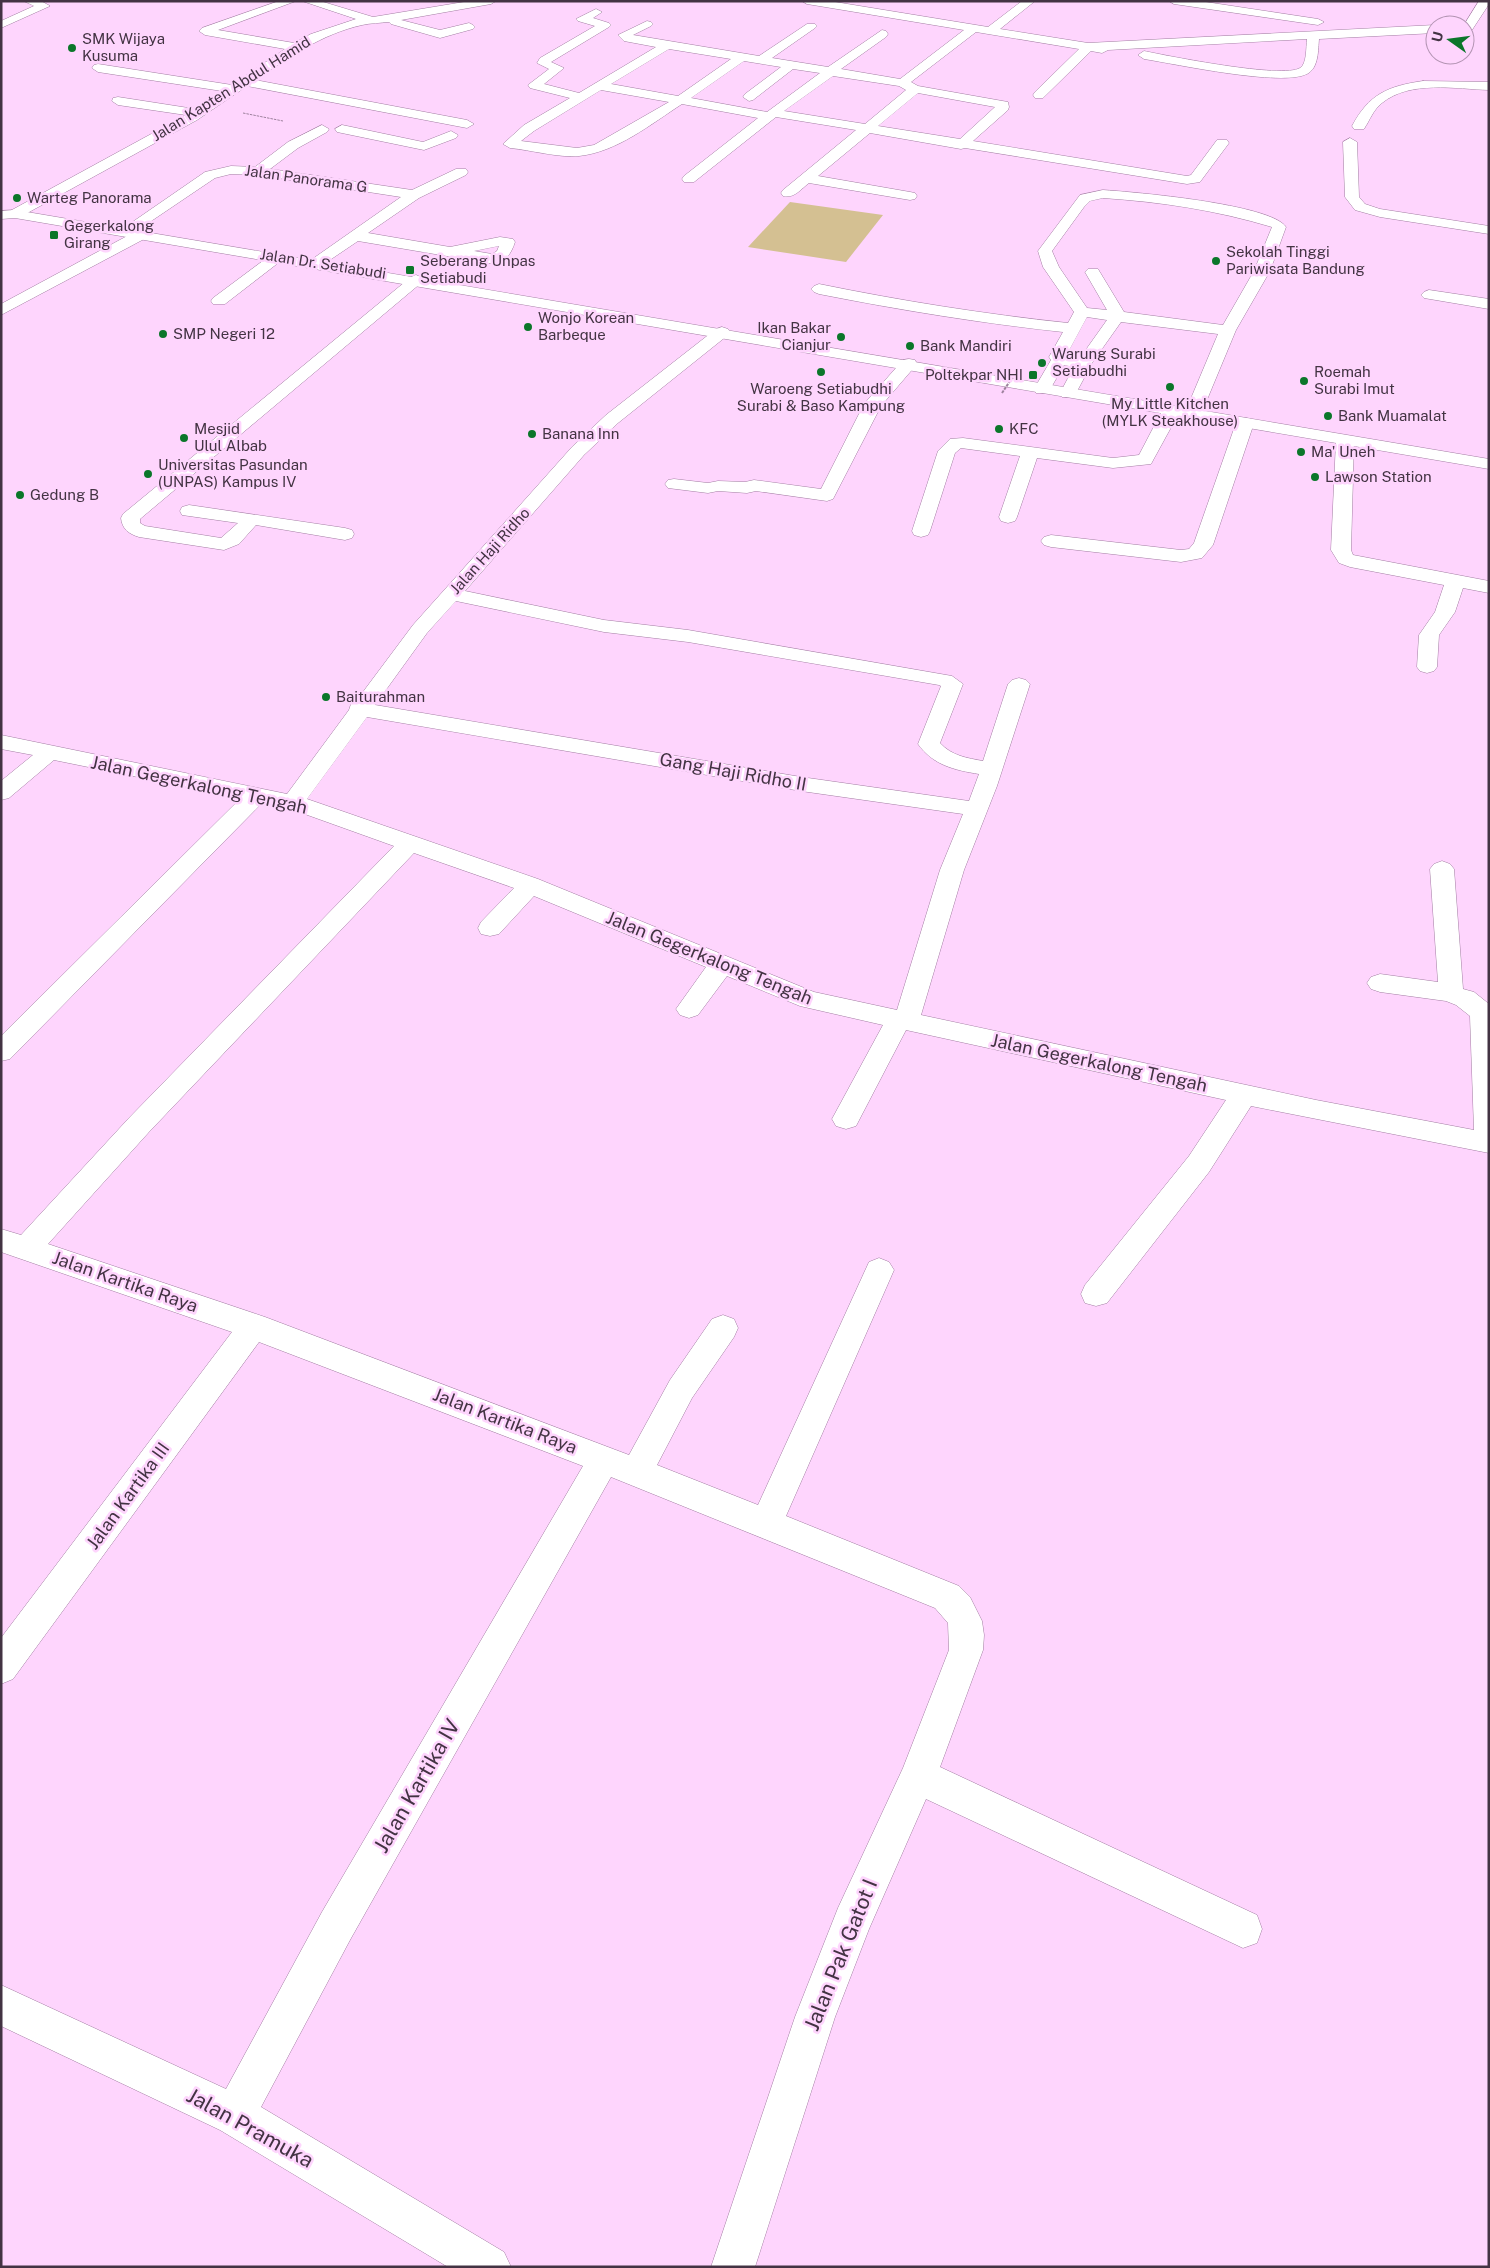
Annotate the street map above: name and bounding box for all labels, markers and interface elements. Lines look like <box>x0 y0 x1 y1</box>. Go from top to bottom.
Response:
north arrow <box>1425 15 1475 65</box>
place label: SMK Wijaya Kusuma <box>82 30 165 64</box>
text: U <box>1428 30 1446 44</box>
street label: Jalan Kapten Abdul Hamid <box>148 33 313 144</box>
marker: SMK Wijaya Kusuma <box>66 42 78 54</box>
street label: Jalan Panorama G <box>244 161 369 196</box>
place label: Warteg Panorama <box>27 189 152 206</box>
marker: Warteg Panorama <box>11 192 23 204</box>
place label: Gegerkalong Girang <box>64 217 154 251</box>
marker: Gegerkalong Girang <box>48 229 60 241</box>
place label: Sekolah Tinggi Pariwisata Bandung <box>1226 243 1365 277</box>
street label: Jalan Dr. Setiabudi <box>259 245 387 282</box>
place label: Seberang Unpas Setiabudi <box>420 252 535 286</box>
marker: Sekolah Tinggi Pariwisata Bandung <box>1210 255 1222 267</box>
marker: Seberang Unpas Setiabudi <box>404 264 416 276</box>
place label: Wonjo Korean Barbeque <box>538 309 634 343</box>
place label: Ikan Bakar Cianjur <box>757 319 831 353</box>
marker: Wonjo Korean Barbeque <box>522 321 534 333</box>
place label: SMP Negeri 12 <box>173 325 275 342</box>
marker: SMP Negeri 12 <box>157 328 169 340</box>
marker: Ikan Bakar Cianjur <box>835 331 847 343</box>
place label: Bank Mandiri <box>920 337 1012 354</box>
marker: Bank Mandiri <box>904 340 916 352</box>
place label: Warung Surabi Setiabudhi <box>1052 345 1156 379</box>
marker: Warung Surabi Setiabudhi <box>1036 357 1048 369</box>
place label: Roemah Surabi Imut <box>1314 363 1395 397</box>
marker: Waroeng Setiabudhi Surabi & Baso Kampung <box>815 366 827 378</box>
place label: Poltekpar NHI <box>925 366 1023 383</box>
marker: Poltekpar NHI <box>1027 369 1039 381</box>
marker: Roemah Surabi Imut <box>1298 375 1310 387</box>
place label: Waroeng Setiabudhi Surabi & Baso Kampung <box>737 380 905 414</box>
marker: My Little Kitchen (MYLK Steakhouse) <box>1164 381 1176 393</box>
place label: My Little Kitchen (MYLK Steakhouse) <box>1102 395 1238 429</box>
place label: Bank Muamalat <box>1338 407 1447 424</box>
marker: Bank Muamalat <box>1322 410 1334 422</box>
place label: Mesjid Ulul Albab <box>194 420 267 454</box>
place label: KFC <box>1009 420 1038 437</box>
marker: KFC <box>993 423 1005 435</box>
place label: Banana Inn <box>542 425 619 442</box>
marker: Banana Inn <box>526 428 538 440</box>
marker: Mesjid Ulul Albab <box>178 432 190 444</box>
place label: Ma' Uneh <box>1311 443 1375 460</box>
marker: Ma' Uneh <box>1295 446 1307 458</box>
place label: Universitas Pasundan (UNPAS) Kampus IV <box>158 456 308 490</box>
marker: Universitas Pasundan (UNPAS) Kampus IV <box>142 468 154 480</box>
place label: Lawson Station <box>1325 468 1432 485</box>
marker: Lawson Station <box>1309 471 1321 483</box>
place label: Gedung B <box>30 486 99 503</box>
marker: Gedung B <box>14 489 26 501</box>
street label: Jalan Haji Ridho <box>446 504 533 597</box>
place label: Baiturahman <box>336 688 425 705</box>
marker: Baiturahman <box>320 691 332 703</box>
street label: Gang Haji Ridho II <box>658 748 808 795</box>
street label: Jalan Gegerkalong Tengah <box>89 751 309 818</box>
street label: Jalan Gegerkalong Tengah <box>603 906 815 1009</box>
street label: Jalan Gegerkalong Tengah <box>989 1029 1209 1096</box>
street label: Jalan Kartika Raya <box>50 1247 201 1316</box>
street label: Jalan Kartika Raya <box>430 1383 580 1458</box>
street label: Jalan Kartika III <box>82 1438 173 1553</box>
street label: Jalan Kartika IV <box>368 1714 465 1857</box>
street label: Jalan Pak Gatot I <box>799 1875 882 2034</box>
street label: Jalan Pramuka <box>182 2082 318 2173</box>

